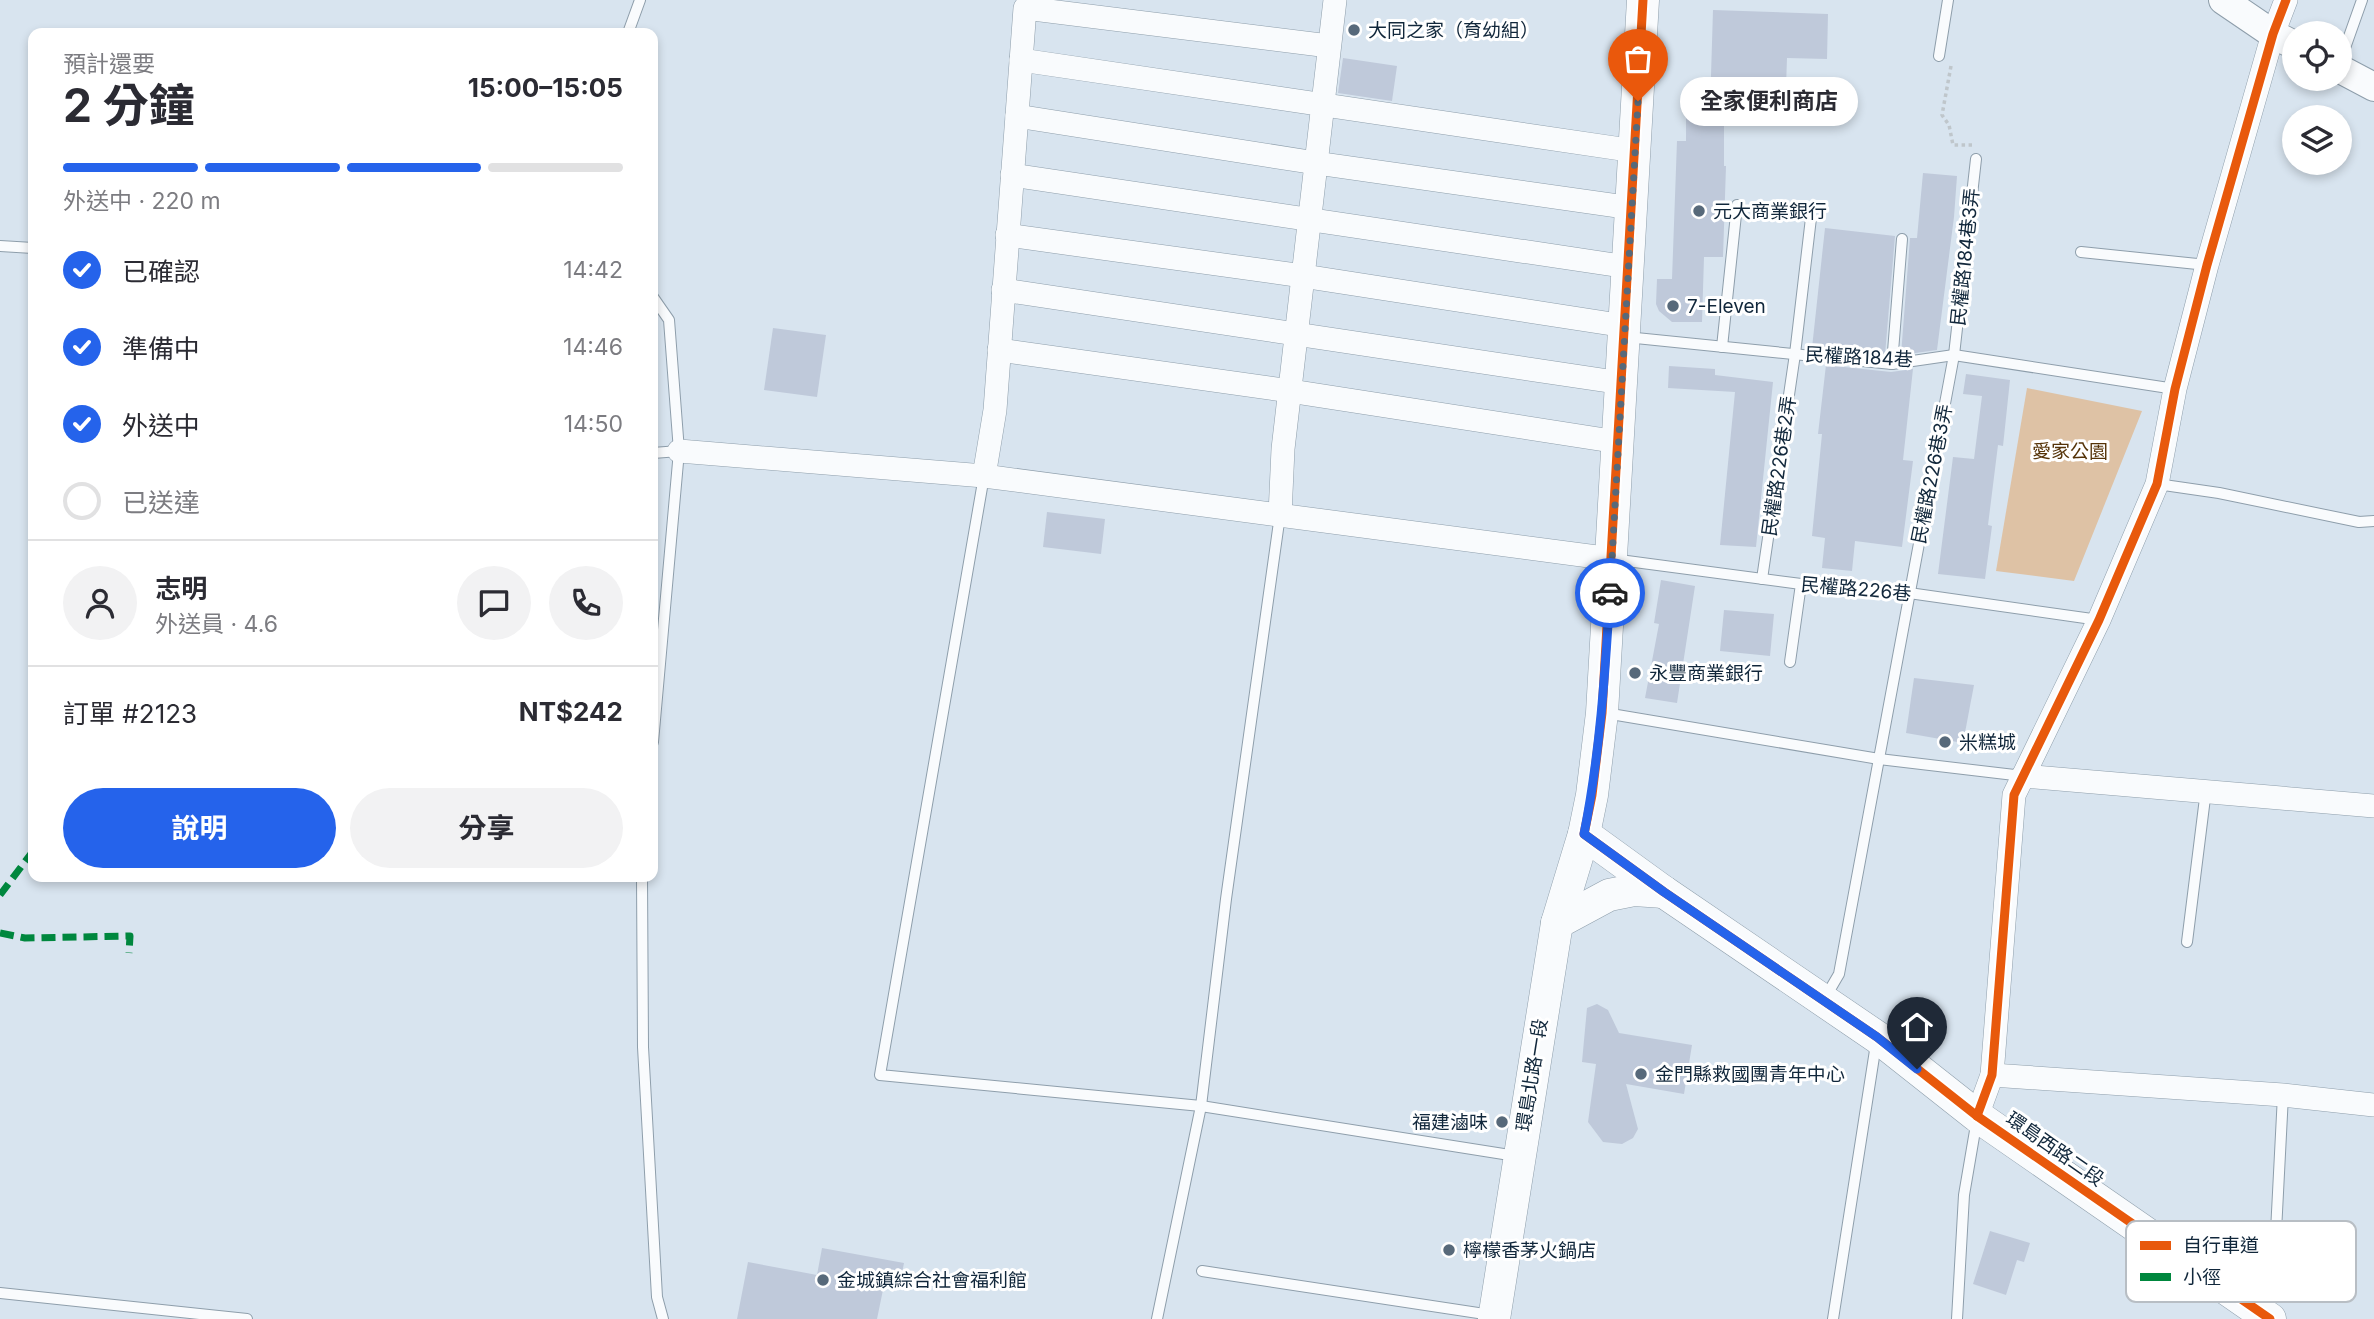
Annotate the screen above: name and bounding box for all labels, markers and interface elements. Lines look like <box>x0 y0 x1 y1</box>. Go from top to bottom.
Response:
place label: 大同之家（育幼組） <box>1368 19 1539 42</box>
map controls <box>2282 21 2352 175</box>
button: locate <box>2282 21 2352 91</box>
marker: 大同之家（育幼組） <box>1346 22 1362 38</box>
pin <box>1608 29 1668 101</box>
icon: bag <box>1619 40 1657 78</box>
text: 預計還要 <box>63 50 155 78</box>
text: 15:00–15:05 <box>468 72 623 103</box>
callout: 全家便利商店 <box>1680 76 1858 126</box>
text: 2 分鐘 <box>63 77 195 133</box>
text: 全家便利商店 <box>1700 87 1838 115</box>
button: layers <box>2282 105 2352 175</box>
text: 外送中 · 220 m <box>63 187 221 215</box>
street label: 民權路184巷3弄 <box>1946 187 1984 327</box>
place label: 元大商業銀行 <box>1713 200 1827 223</box>
marker: 元大商業銀行 <box>1691 203 1707 219</box>
icon: check <box>63 251 101 289</box>
text: 已確認 <box>122 256 200 287</box>
text: 14:42 <box>563 256 623 284</box>
place label: 7-Eleven <box>1687 295 1766 318</box>
marker: 7-Eleven <box>1665 298 1681 314</box>
icon: check <box>63 328 101 366</box>
text: 準備中 <box>122 333 200 364</box>
text: 14:46 <box>563 333 623 361</box>
street label: 民權路184巷 <box>1805 343 1913 371</box>
street label: 民權路226巷2弄 <box>1758 394 1800 538</box>
street label: 民權路226巷3弄 <box>1907 402 1957 546</box>
icon: check <box>63 405 101 443</box>
text: 外送中 <box>122 410 200 441</box>
text: 14:50 <box>564 410 623 438</box>
park label: 愛家公園 <box>2032 440 2108 463</box>
text: 已送達 <box>122 487 200 518</box>
courier <box>1575 558 1645 628</box>
button: person <box>63 566 137 640</box>
button: chat <box>457 566 531 640</box>
button: phone <box>549 566 623 640</box>
text: 志明 <box>155 573 207 604</box>
street label: 民權路226巷 <box>1800 573 1912 605</box>
icon: car <box>1591 574 1629 612</box>
text: 外送員 · 4.6 <box>155 610 278 638</box>
place label: 永豐商業銀行 <box>1649 662 1763 685</box>
marker: 永豐商業銀行 <box>1627 665 1643 681</box>
text: NT$242 <box>519 696 623 727</box>
text: 訂單 #2123 <box>63 698 197 729</box>
place label: 米糕城 <box>1959 731 2016 754</box>
marker: 米糕城 <box>1937 734 1953 750</box>
button: 說明 <box>63 788 336 868</box>
button: 分享 <box>350 788 623 868</box>
pin <box>1887 997 1947 1069</box>
icon: home <box>1898 1008 1936 1046</box>
street label: 環島北路一段 <box>1512 1017 1552 1133</box>
place label: 金門縣救國團青年中心 <box>1655 1063 1845 1086</box>
marker: 金門縣救國團青年中心 <box>1633 1066 1649 1082</box>
street label: 環島西路二段 <box>2002 1107 2108 1191</box>
place label: 福建滷味 <box>1412 1111 1488 1134</box>
marker: 福建滷味 <box>1494 1114 1510 1130</box>
legend <box>2126 1221 2356 1302</box>
text: 自行車道 <box>2183 1234 2259 1257</box>
place label: 檸檬香茅火鍋店 <box>1463 1239 1596 1262</box>
marker: 檸檬香茅火鍋店 <box>1441 1242 1457 1258</box>
text: 小徑 <box>2183 1266 2221 1289</box>
place label: 金城鎮綜合社會福利館 <box>837 1269 1027 1292</box>
marker: 金城鎮綜合社會福利館 <box>815 1272 831 1288</box>

